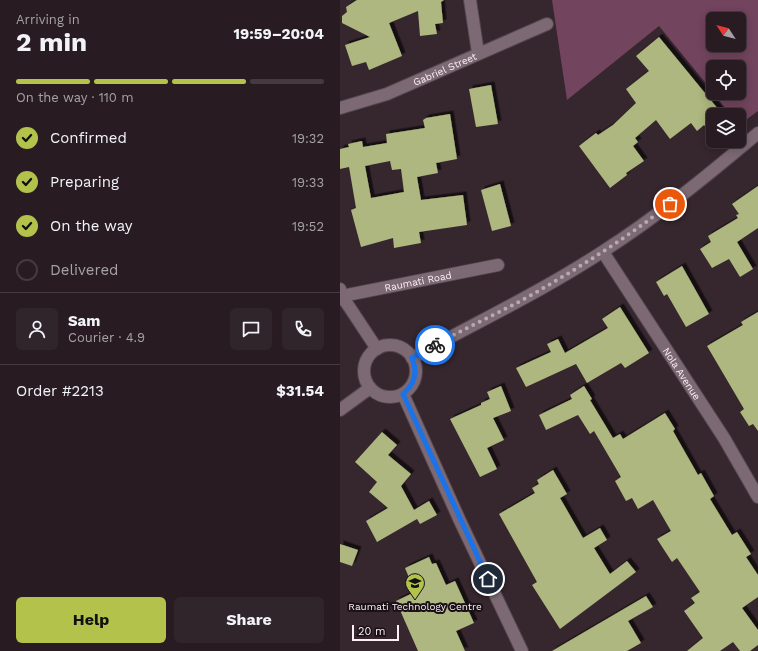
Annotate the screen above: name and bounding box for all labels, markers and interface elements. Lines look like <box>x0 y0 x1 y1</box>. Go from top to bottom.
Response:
text: Arriving in <box>16 12 80 27</box>
north arrow <box>706 12 746 52</box>
map controls <box>706 12 746 148</box>
text: 19:59–20:04 <box>234 25 324 43</box>
text: 2 min <box>16 27 87 57</box>
street label: Gabriel Street <box>411 50 479 87</box>
button: locate <box>706 60 746 100</box>
text: On the way · 110 m <box>16 90 134 105</box>
button: layers <box>706 108 746 148</box>
icon: check <box>16 127 38 149</box>
text: Confirmed <box>50 129 127 147</box>
text: 19:32 <box>292 131 324 146</box>
icon: check <box>16 171 38 193</box>
text: Preparing <box>50 173 119 191</box>
text: 19:33 <box>292 175 324 190</box>
pin <box>653 187 687 221</box>
icon: bag <box>659 193 681 215</box>
icon: check <box>16 215 38 237</box>
text: On the way <box>50 217 132 235</box>
text: 19:52 <box>292 219 324 234</box>
text: Delivered <box>50 261 118 279</box>
street label: Raumati Road <box>383 269 452 293</box>
button: person <box>16 308 58 350</box>
button: chat <box>230 308 272 350</box>
button: phone <box>282 308 324 350</box>
text: Sam <box>68 312 100 330</box>
courier <box>415 325 455 365</box>
text: Courier · 4.9 <box>68 330 145 345</box>
icon: bike <box>424 334 446 356</box>
street label: Nola Avenue <box>661 345 703 402</box>
text: Order #2213 <box>16 382 104 400</box>
text: $31.54 <box>276 382 324 400</box>
pin <box>471 562 505 596</box>
icon: home <box>477 568 499 590</box>
school or university icon: Raumati Technology Centre <box>404 572 426 600</box>
button: Help <box>16 597 166 643</box>
button: Share <box>174 597 324 643</box>
place label: Raumati Technology Centre <box>348 601 482 612</box>
scale bar <box>352 623 399 642</box>
text: 20 m <box>358 625 386 638</box>

